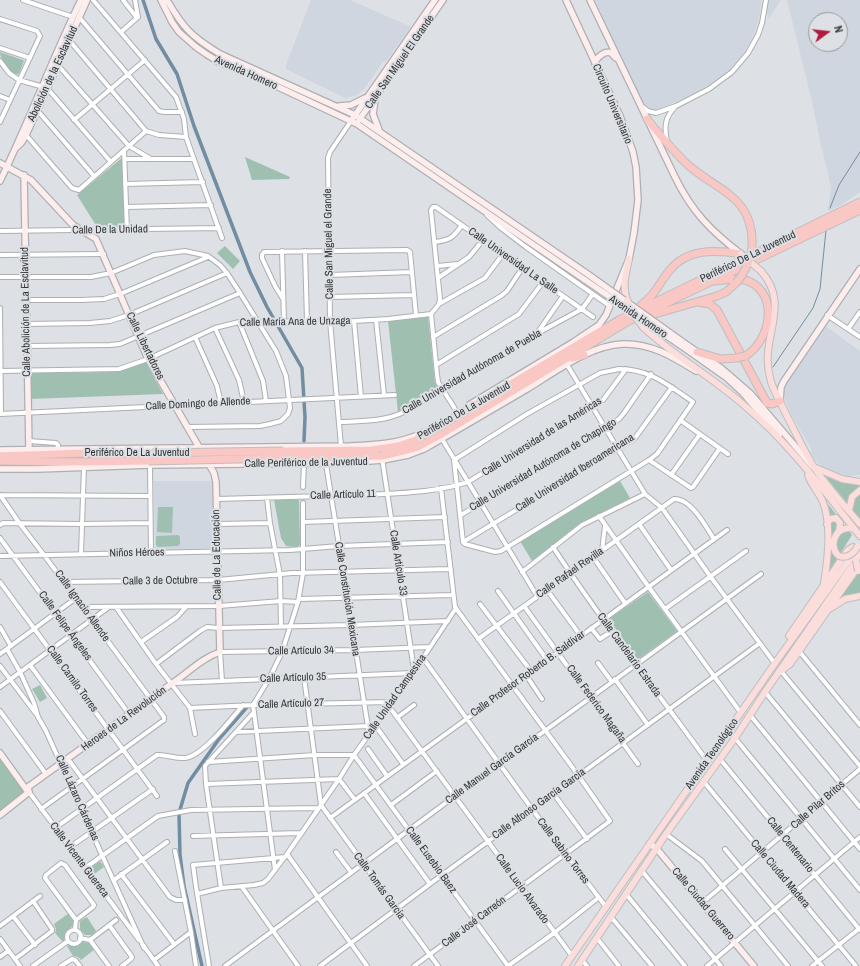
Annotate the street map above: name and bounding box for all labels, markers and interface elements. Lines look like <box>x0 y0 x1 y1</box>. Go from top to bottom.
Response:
street label: Calle San Miguel El Grande <box>363 12 437 112</box>
north arrow <box>808 12 848 52</box>
street label: Abolición de la Esclavitud <box>25 24 81 124</box>
text: N <box>831 24 846 34</box>
street label: Avenida Homero <box>212 53 280 93</box>
street label: Circuito Universitario <box>589 62 635 146</box>
street label: Calle San Miguel el Grande <box>321 188 337 300</box>
street label: Calle De la Unidad <box>72 223 148 237</box>
street label: Calle Universidad La Salle <box>465 225 561 297</box>
street label: Periférico De La Juventud <box>698 228 798 286</box>
street label: Calle Abolición de La Esclavitud <box>18 247 34 377</box>
street label: Avenida Homero <box>606 293 670 341</box>
street label: Calle Libertadores <box>123 310 167 382</box>
street label: Calle María Ana de Unzaga <box>239 314 351 330</box>
street label: Calle Universidad Autónoma de Puebla <box>400 327 544 417</box>
street label: Periférico De La Juventud <box>415 379 513 443</box>
street label: Calle Domingo de Allende <box>145 395 251 413</box>
street label: Calle Universidad de las Américas <box>480 395 604 479</box>
street label: Calle Universidad Autónoma de Chapingo <box>467 416 619 514</box>
street label: Calle Universidad Iberoamericana <box>513 431 637 515</box>
street label: Periférico De La Juventud <box>85 446 189 460</box>
street label: Calle Periférico de la Juventud <box>244 455 368 471</box>
street label: Calle Artículo 11 <box>310 487 376 503</box>
street label: Calle de La Educación <box>210 510 224 600</box>
street label: Calle Artículo 33 <box>386 529 410 597</box>
street label: Calle Constitución Mexicana <box>331 541 363 657</box>
street label: Calle Rafael Revilla <box>534 545 606 601</box>
street label: Niños Héroes <box>109 546 165 560</box>
street label: Calle Ignacio Allende <box>52 568 112 644</box>
street label: Calle 3 de Octubre <box>122 574 198 588</box>
street label: Calle Felipe Ángeles <box>35 589 95 663</box>
street label: Calle Candelario Estrada <box>594 610 664 700</box>
street label: Calle Profesor Roberto B. Saldívar <box>468 628 588 720</box>
street label: Calle Camilo Torres <box>43 643 101 715</box>
street label: Calle Artículo 34 <box>268 644 334 658</box>
street label: Calle Unidad Campesina <box>361 652 429 742</box>
street label: Calle Federico Magaña <box>563 662 629 746</box>
street label: Calle Artículo 35 <box>260 670 326 686</box>
street label: Heroes de La Revolución <box>79 684 169 754</box>
street label: Calle Artículo 27 <box>258 696 324 712</box>
street label: Avenida Tecnológico <box>683 716 741 792</box>
street label: Calle Manuel García García <box>443 731 541 807</box>
street label: Calle Lázaro Cárdenas <box>52 753 102 843</box>
street label: Calle Alfonso García García <box>490 766 588 842</box>
street label: Calle Pilar Britos <box>788 778 848 832</box>
street label: Calle Sabino Torres <box>534 815 592 887</box>
street label: Calle Centenario <box>764 815 816 875</box>
street label: Calle Vicente Guereca <box>46 820 112 900</box>
street label: Calle Eusebio Baez <box>402 824 460 896</box>
street label: Calle Ciudad Madera <box>748 837 812 911</box>
street label: Calle Tomás García <box>350 850 408 922</box>
street label: Calle Lucio Alvarado <box>492 851 552 927</box>
street label: Calle Ciudad Guerrero <box>669 865 737 943</box>
street label: Calle José Carreón <box>439 893 509 951</box>

